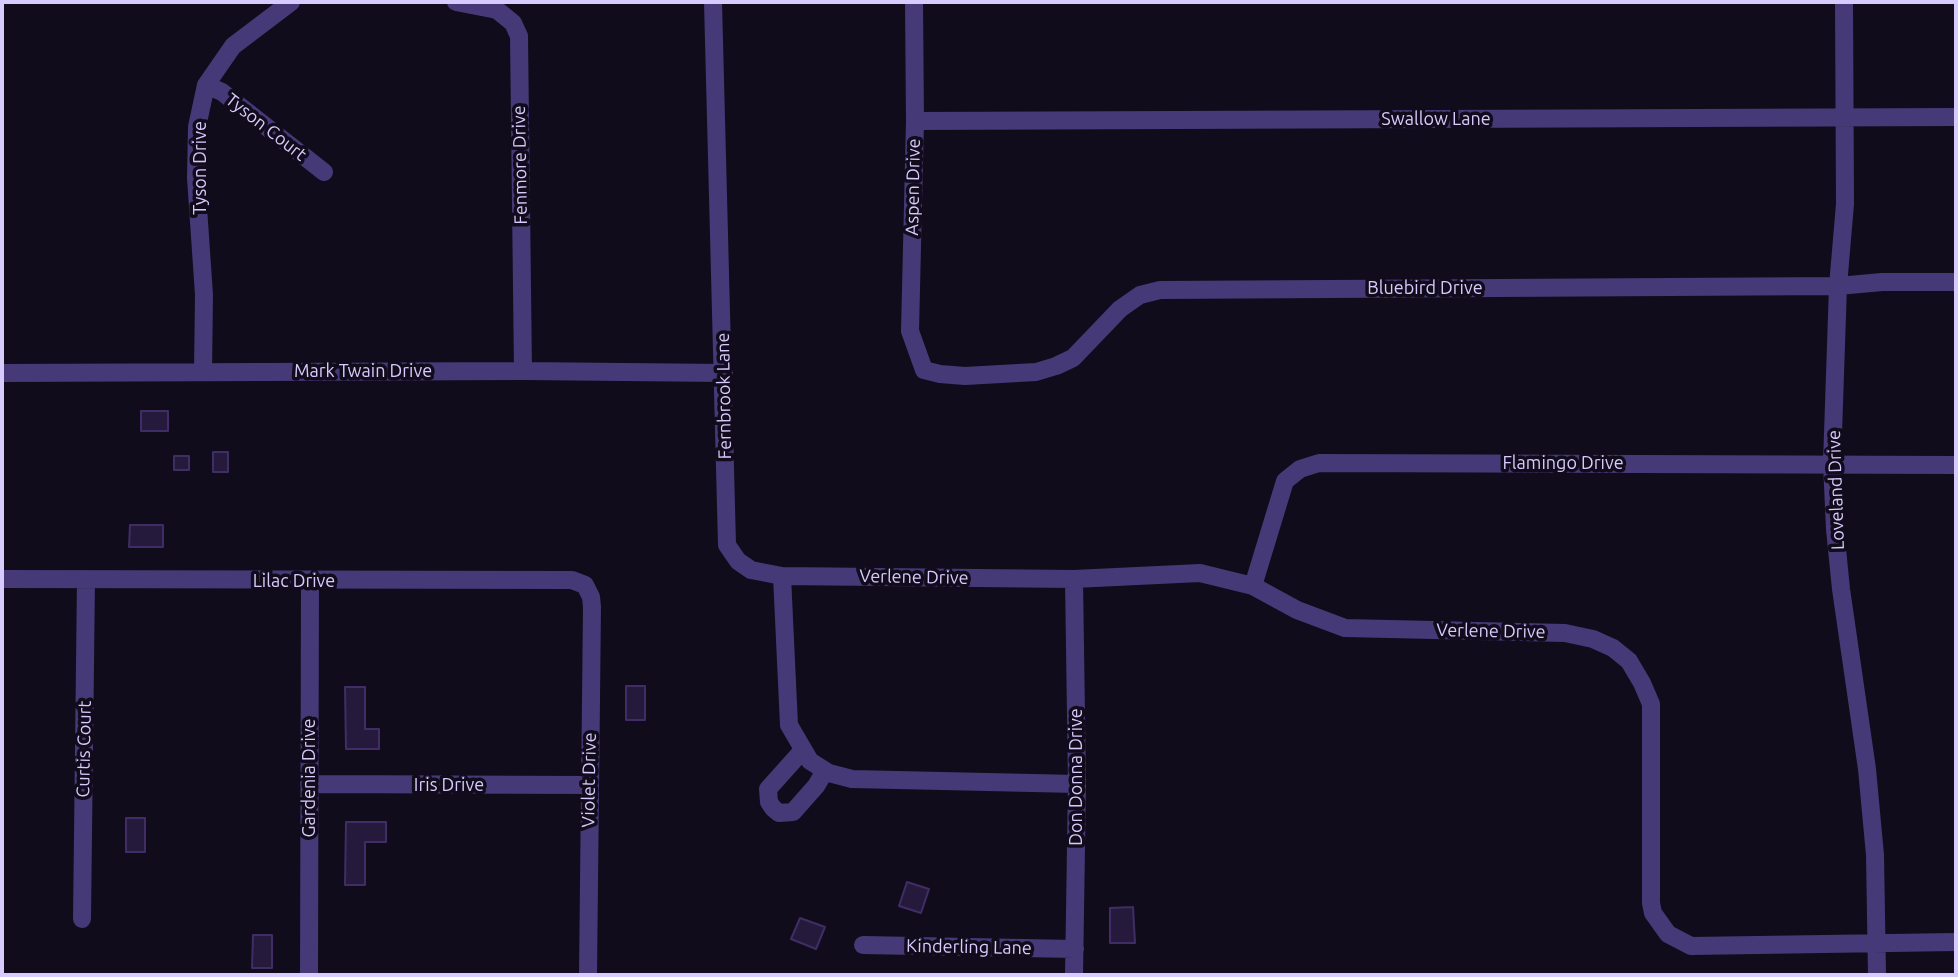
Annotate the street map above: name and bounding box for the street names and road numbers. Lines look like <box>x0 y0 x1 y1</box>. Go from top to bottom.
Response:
street label: Tyson Court <box>221 89 311 165</box>
street label: Fenmore Drive <box>508 105 532 225</box>
street label: Swallow Lane <box>1381 108 1491 130</box>
street label: Tyson Drive <box>189 121 211 215</box>
street label: Aspen Drive <box>901 138 925 236</box>
street label: Bluebird Drive <box>1367 277 1483 299</box>
street label: Fernbrook Lane <box>712 332 736 460</box>
street label: Mark Twain Drive <box>294 360 432 382</box>
street label: Loveland Drive <box>1823 430 1849 550</box>
street label: Flamingo Drive <box>1502 452 1624 474</box>
street label: Verlene Drive <box>859 565 969 589</box>
street label: Lilac Drive <box>253 570 335 592</box>
street label: Verlene Drive <box>1436 619 1546 643</box>
street label: Curtis Court <box>72 700 96 798</box>
street label: Don Donna Drive <box>1065 708 1087 846</box>
street label: Gardenia Drive <box>298 718 320 838</box>
street label: Violet Drive <box>577 732 601 828</box>
street label: Iris Drive <box>414 774 484 796</box>
street label: Kinderling Lane <box>906 935 1032 959</box>

